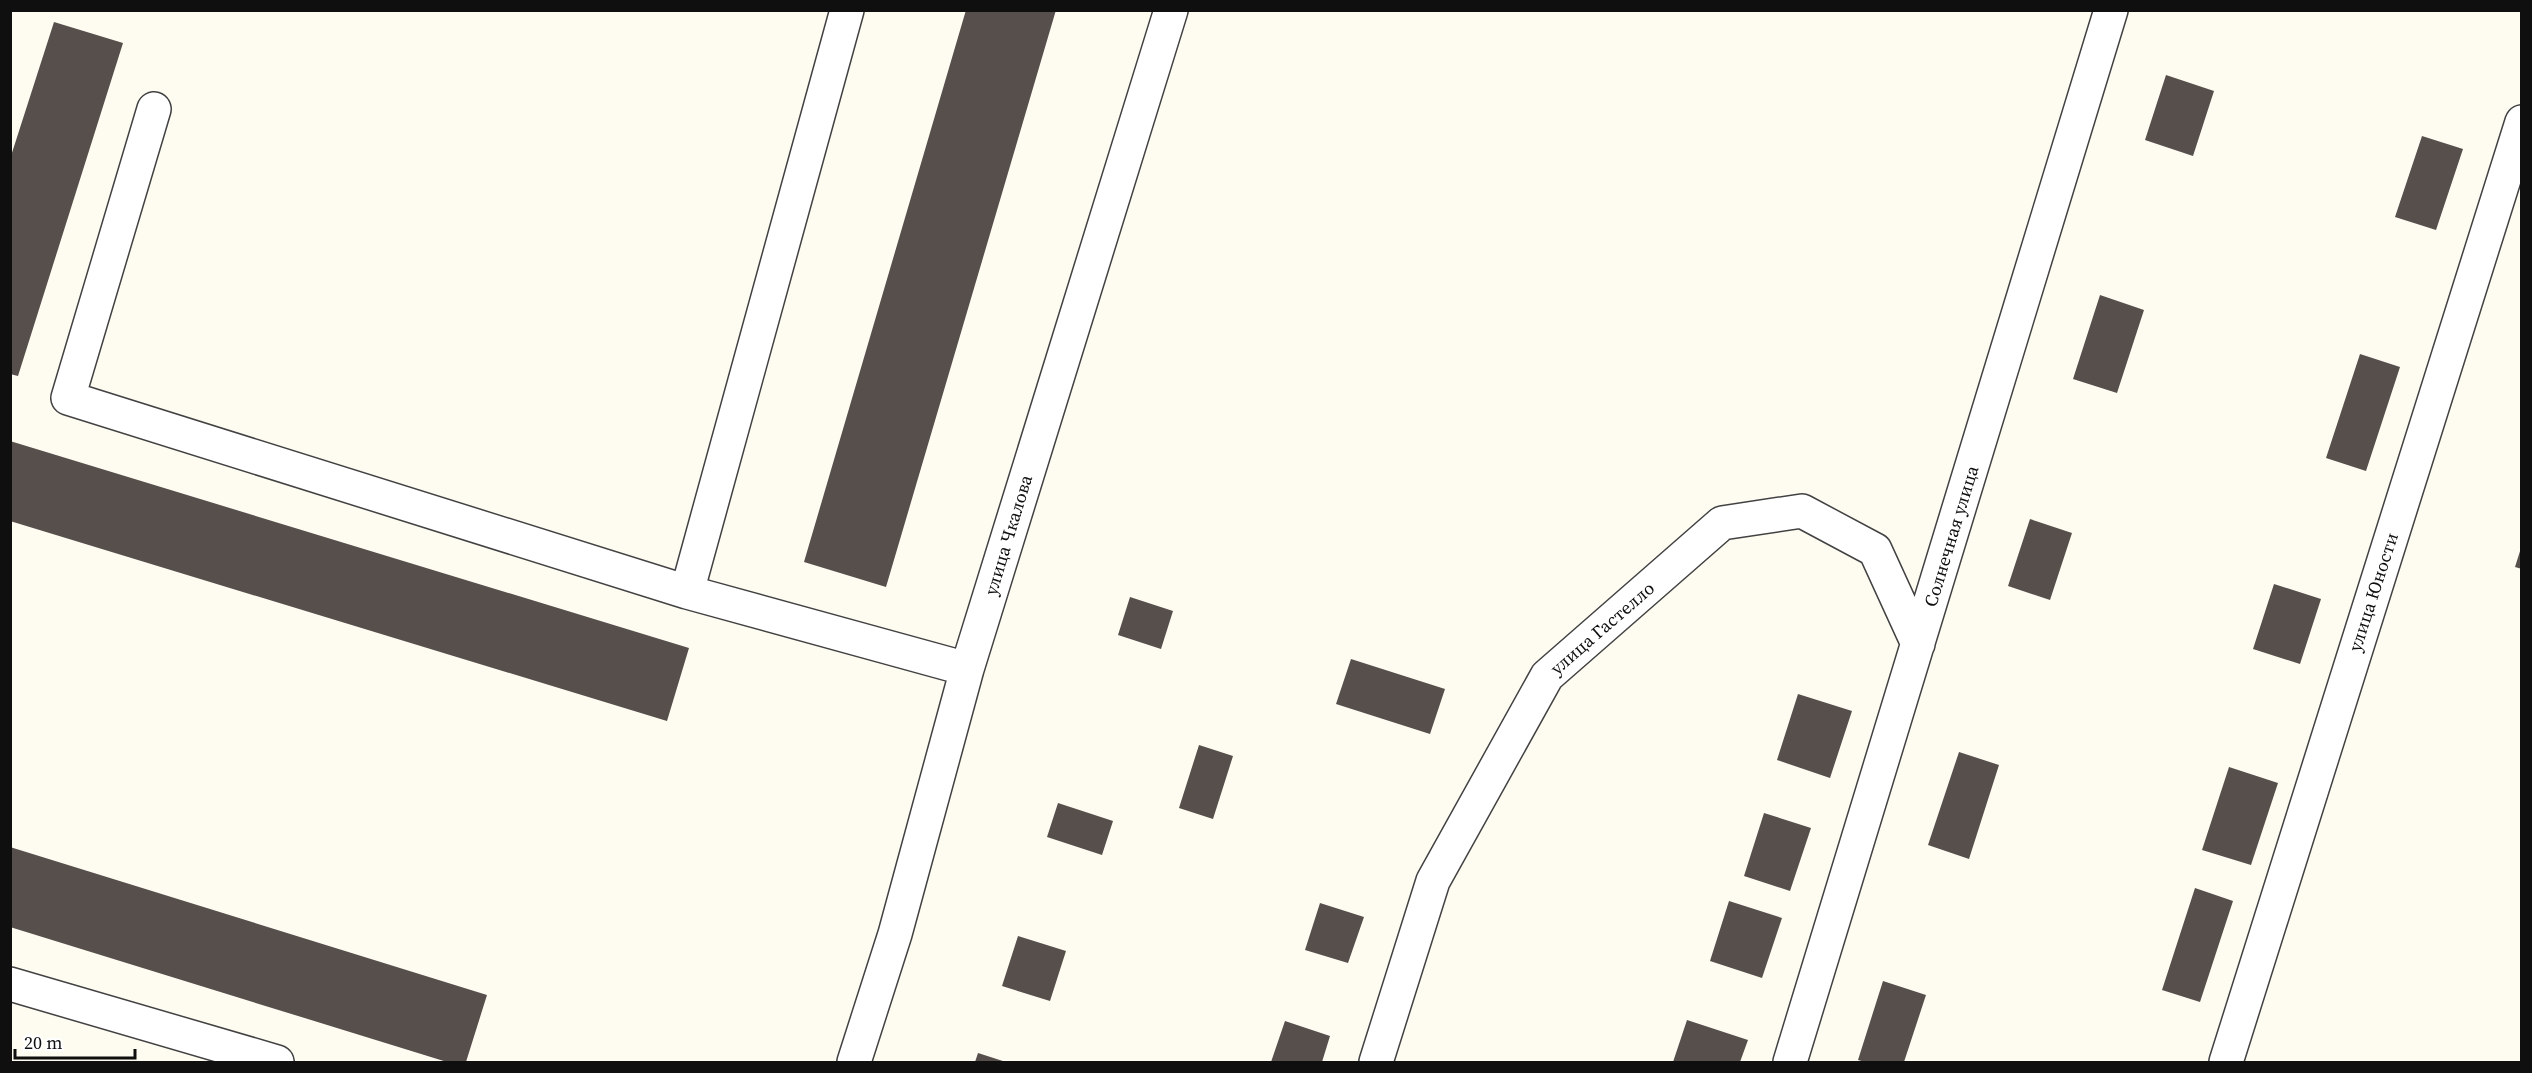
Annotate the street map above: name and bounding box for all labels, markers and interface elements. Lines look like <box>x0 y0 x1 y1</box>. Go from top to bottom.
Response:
street label: Солнечная улица <box>1918 462 1985 610</box>
street label: улица Чкалова <box>978 471 1038 598</box>
street label: улица Юности <box>2342 529 2404 655</box>
street label: улица Гастелло <box>1544 576 1660 680</box>
scale bar <box>15 1022 135 1060</box>
text: 20 m <box>24 1030 62 1055</box>

